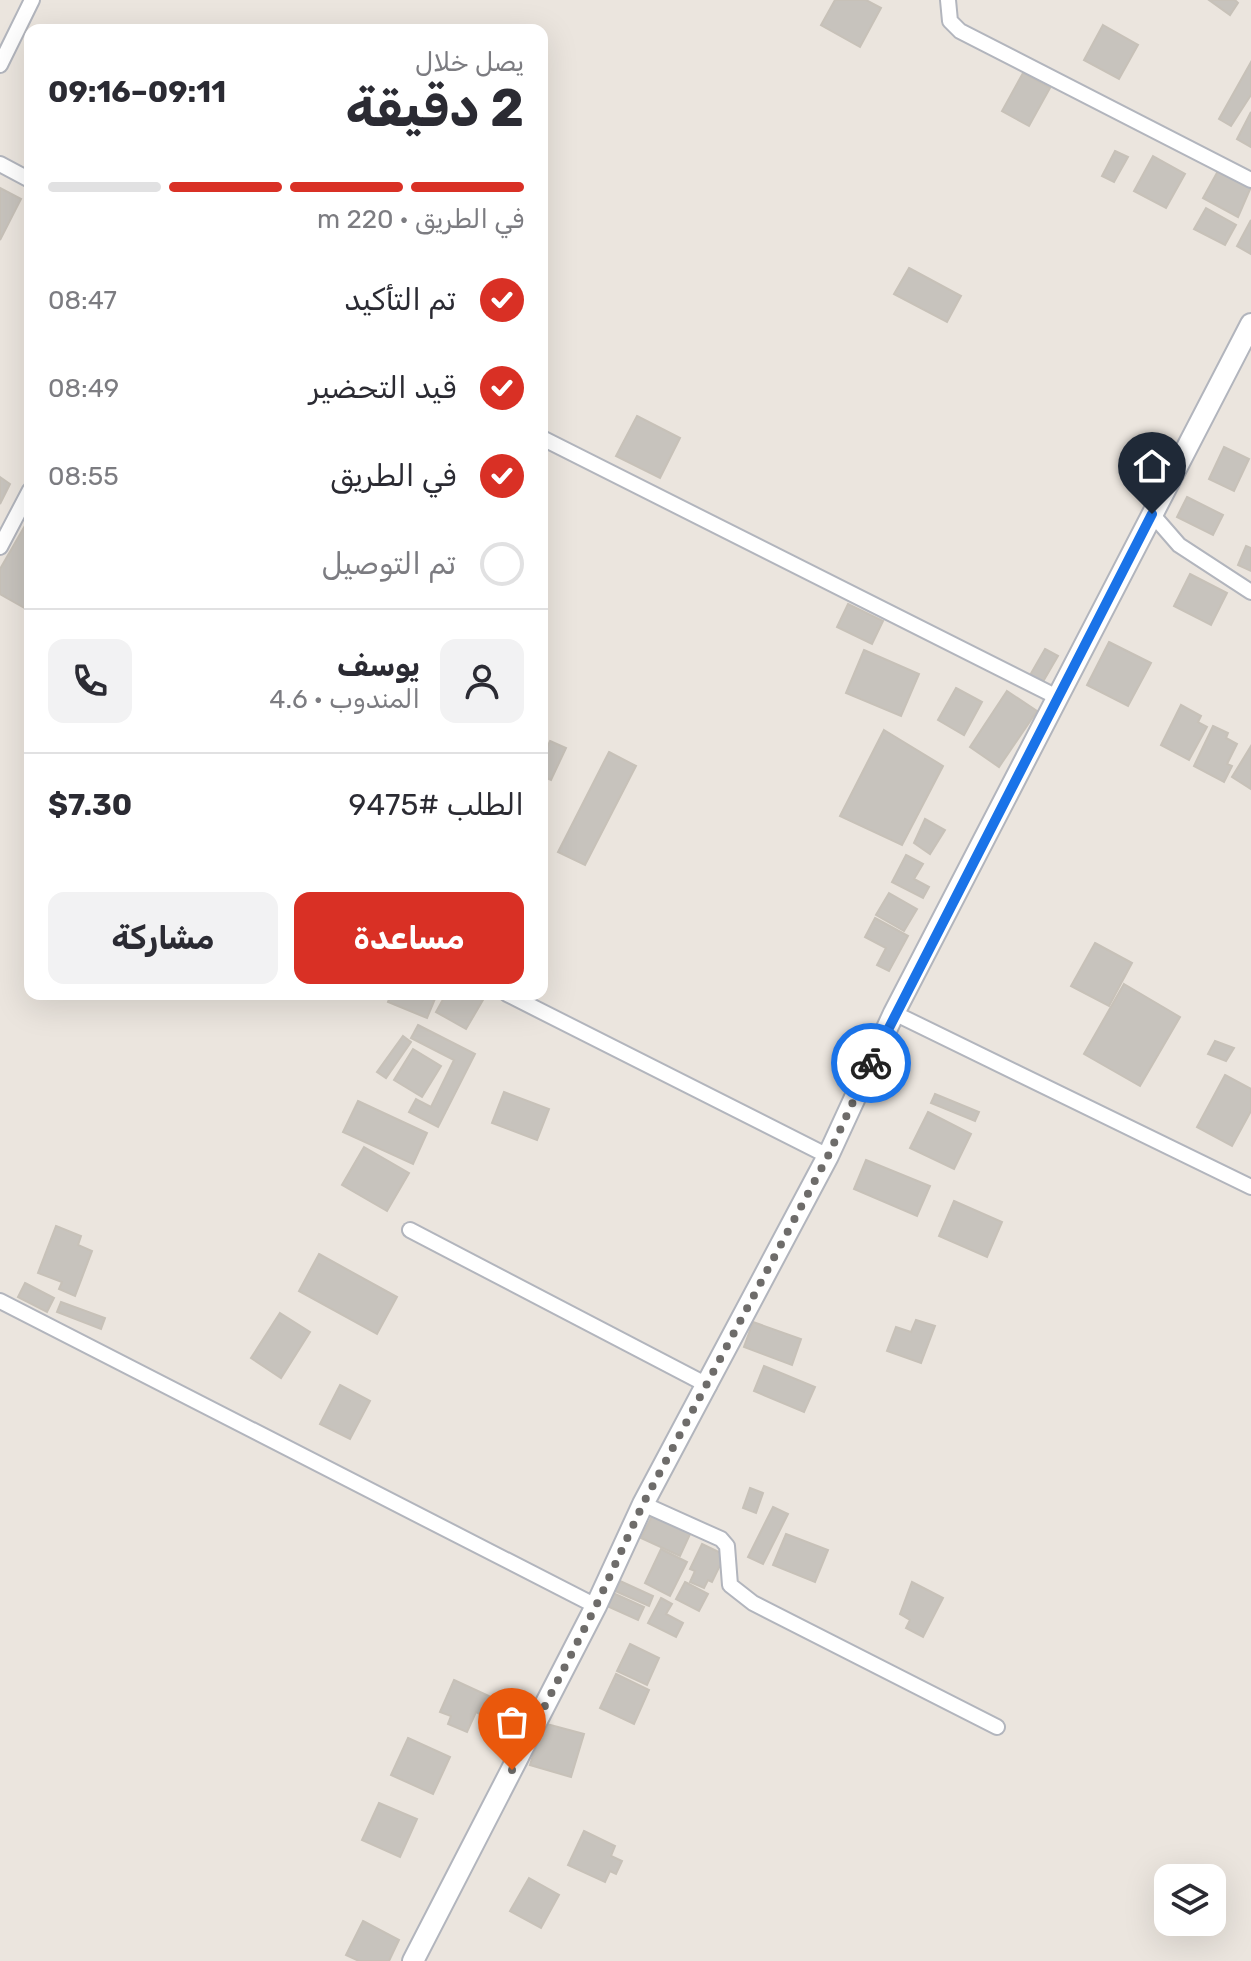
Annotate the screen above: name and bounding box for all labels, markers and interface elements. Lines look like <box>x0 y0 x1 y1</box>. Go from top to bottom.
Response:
text: يصل خلال <box>415 47 524 78</box>
text: 09:11–09:16 <box>48 74 226 110</box>
text: 2 دقيقة <box>345 77 524 139</box>
text: في الطريق · 220 m <box>317 204 524 235</box>
icon: check <box>480 278 524 322</box>
text: تم التأكيد <box>344 282 456 318</box>
text: 08:47 <box>48 285 117 316</box>
icon: check <box>480 366 524 410</box>
text: قيد التحضير <box>309 370 456 406</box>
text: 08:49 <box>48 373 119 404</box>
pin <box>1118 432 1186 514</box>
icon: home <box>1130 444 1174 488</box>
icon: check <box>480 454 524 498</box>
text: في الطريق <box>330 458 456 494</box>
text: 08:55 <box>48 461 119 492</box>
text: تم التوصيل <box>321 546 456 582</box>
button: phone <box>48 639 132 723</box>
button: person <box>440 639 524 723</box>
text: يوسف <box>337 648 420 684</box>
text: المندوب · 4.6 <box>269 684 420 715</box>
text: $7.30 <box>48 787 132 823</box>
text: الطلب #9475 <box>349 787 524 823</box>
button: مشاركة <box>48 892 278 984</box>
button: مساعدة <box>294 892 524 984</box>
courier <box>831 1023 911 1103</box>
icon: bike <box>849 1041 893 1085</box>
pin <box>478 1688 546 1770</box>
icon: bag <box>490 1700 534 1744</box>
map controls <box>1154 1864 1226 1936</box>
button: layers <box>1154 1864 1226 1936</box>

